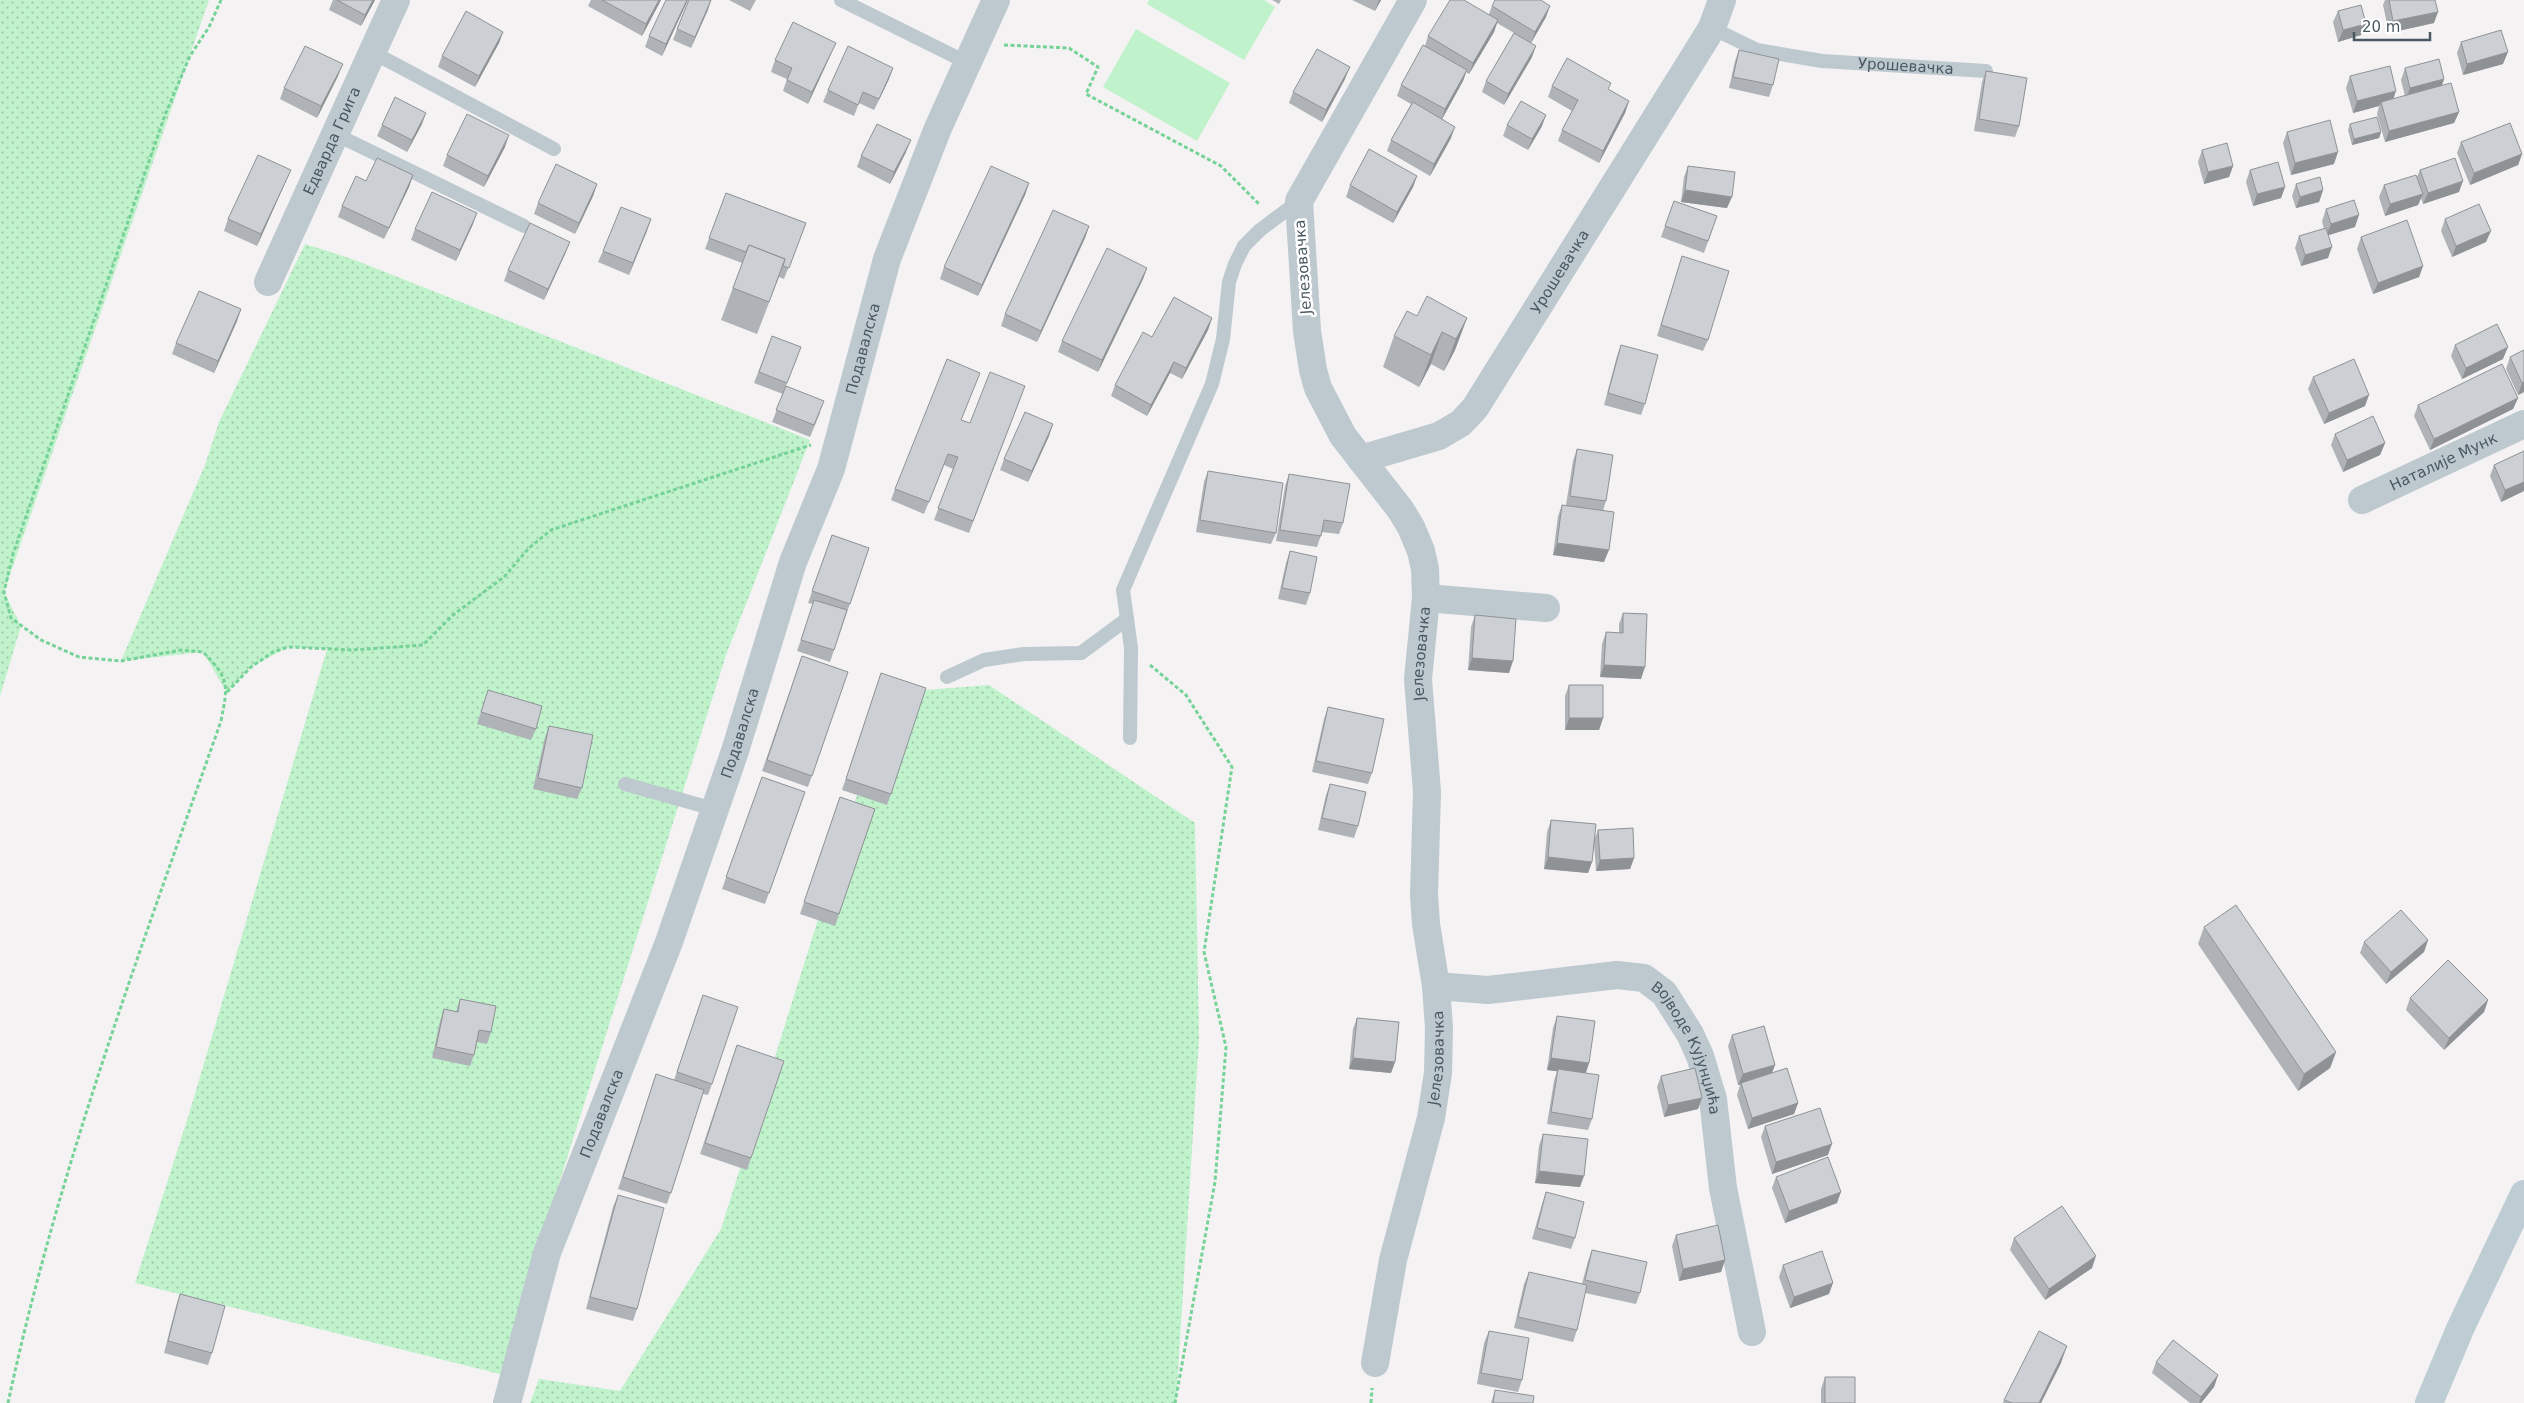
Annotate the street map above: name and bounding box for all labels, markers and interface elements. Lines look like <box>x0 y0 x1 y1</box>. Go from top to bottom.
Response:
scale bar <box>2354 10 2430 42</box>
text: 20 m <box>2362 18 2400 36</box>
street label: Урошевачка <box>1857 54 1954 78</box>
street label: Едварда Грига <box>300 84 365 198</box>
street label: Јелезовачка <box>1291 219 1315 316</box>
street label: Урошевачка <box>1527 226 1593 317</box>
street label: Подавалска <box>842 301 884 397</box>
street label: Наталије Мунк <box>2387 429 2500 495</box>
street label: Јелезовачка <box>1409 606 1434 703</box>
street label: Подавалска <box>717 686 763 781</box>
street label: Војводе Кујунџића <box>1648 978 1724 1116</box>
street label: Јелезовачка <box>1424 1010 1448 1108</box>
street label: Подавалска <box>576 1066 627 1161</box>

